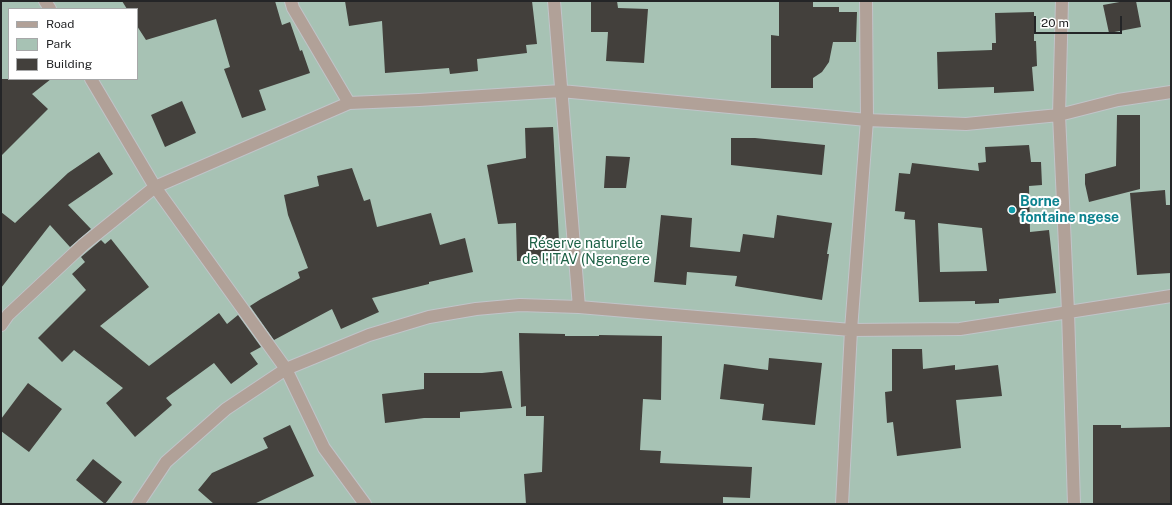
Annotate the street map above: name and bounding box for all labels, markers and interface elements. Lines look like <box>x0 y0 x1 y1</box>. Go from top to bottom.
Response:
legend <box>8 8 138 80</box>
scale bar <box>1036 8 1124 34</box>
text: 20 m <box>1041 16 1069 30</box>
text: Road <box>46 17 74 31</box>
text: Park <box>46 37 72 51</box>
text: Building <box>46 57 92 71</box>
place label: Borne fontaine ngese <box>1020 194 1119 226</box>
marker: Borne fontaine ngese <box>1007 205 1017 215</box>
park label: Réserve naturelle de l'ITAV (Ngengere <box>522 236 650 268</box>

